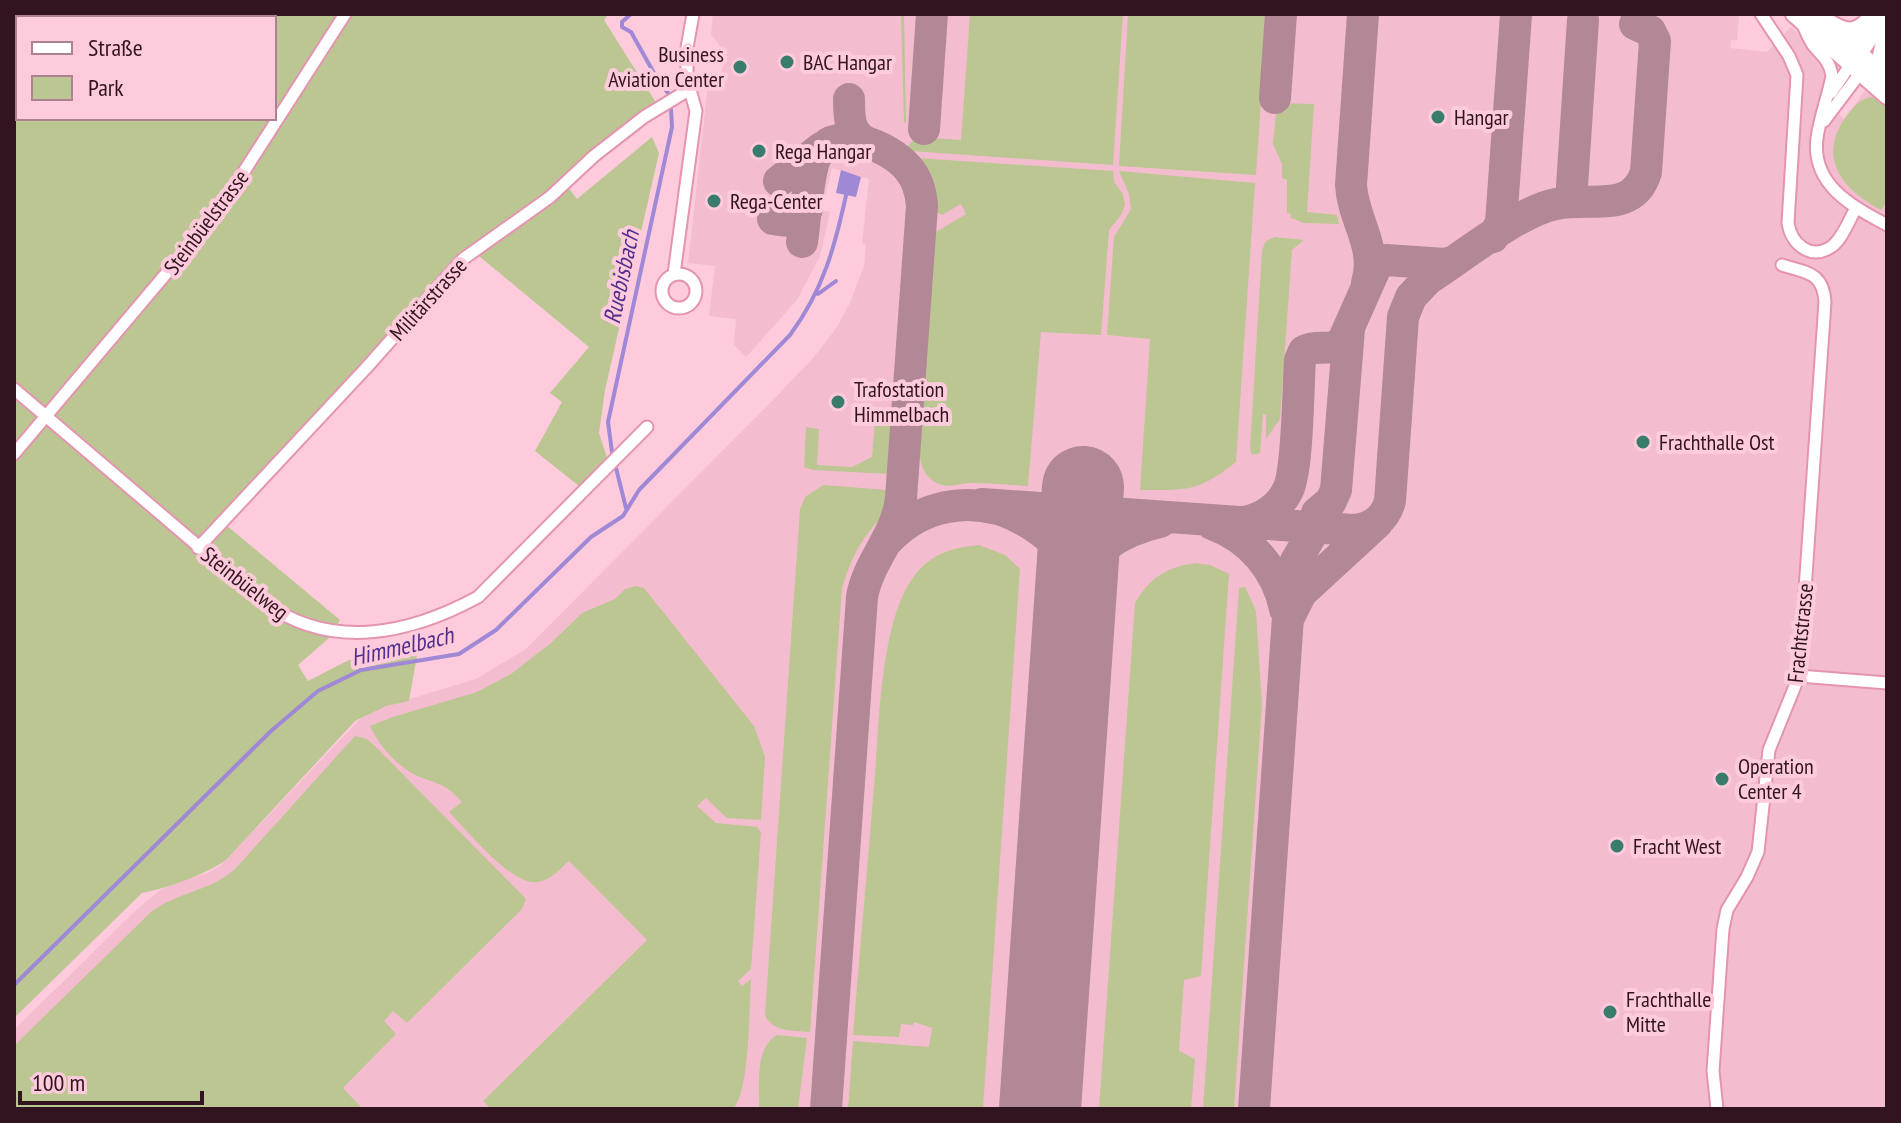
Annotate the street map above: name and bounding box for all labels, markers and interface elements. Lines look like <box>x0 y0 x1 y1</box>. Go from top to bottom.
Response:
legend <box>16 16 276 120</box>
text: Straße <box>88 32 143 63</box>
place label: Business Aviation Center <box>608 40 724 93</box>
place label: BAC Hangar <box>803 48 892 76</box>
marker: BAC Hangar <box>778 53 796 71</box>
marker: Business Aviation Center <box>731 58 749 76</box>
text: Park <box>88 72 124 103</box>
place label: Hangar <box>1454 103 1509 131</box>
marker: Hangar <box>1429 108 1447 126</box>
place label: Rega Hangar <box>775 137 871 165</box>
marker: Rega Hangar <box>750 142 768 160</box>
street label: Steinbüelstrasse <box>157 164 255 280</box>
place label: Rega-Center <box>730 187 823 215</box>
marker: Rega-Center <box>705 192 723 210</box>
water label: Ruebisbach <box>596 226 646 327</box>
street label: Militärstrasse <box>384 252 472 346</box>
place label: Trafostation Himmelbach <box>854 375 949 428</box>
marker: Trafostation Himmelbach <box>829 393 847 411</box>
place label: Frachthalle Ost <box>1659 428 1775 456</box>
marker: Frachthalle Ost <box>1634 433 1652 451</box>
street label: Steinbüelweg <box>196 540 294 626</box>
street label: Frachtstrasse <box>1781 582 1819 684</box>
water label: Himmelbach <box>348 619 458 673</box>
place label: Operation Center 4 <box>1738 752 1814 805</box>
marker: Operation Center 4 <box>1713 770 1731 788</box>
place label: Fracht West <box>1633 832 1721 860</box>
marker: Fracht West <box>1608 837 1626 855</box>
place label: Frachthalle Mitte <box>1626 985 1711 1038</box>
marker: Frachthalle Mitte <box>1601 1003 1619 1021</box>
scale bar <box>20 1055 202 1105</box>
text: 100 m <box>32 1067 85 1098</box>

